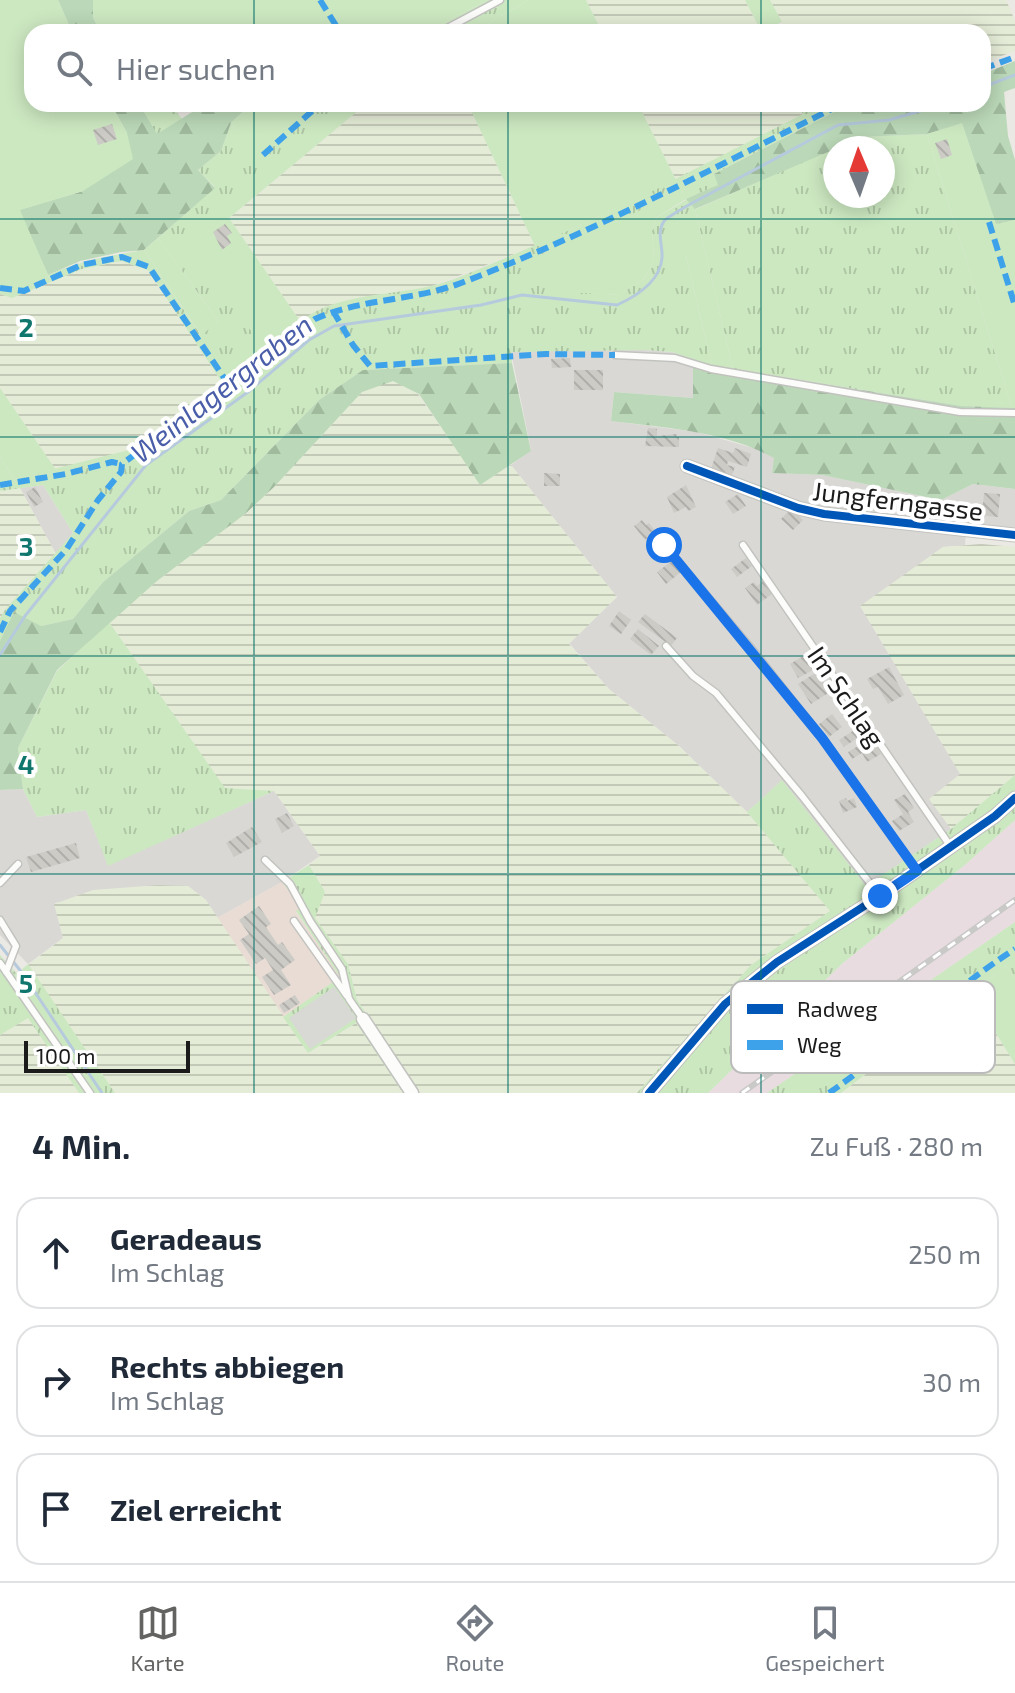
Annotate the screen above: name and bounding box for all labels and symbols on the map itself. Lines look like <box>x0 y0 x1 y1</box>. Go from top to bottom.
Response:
north arrow <box>823 136 895 208</box>
water label: Weinlagergraben <box>124 307 318 469</box>
text: 2 <box>18 311 34 342</box>
street label: Jungferngasse <box>811 474 985 526</box>
route start <box>646 527 682 563</box>
text: 3 <box>19 530 33 561</box>
street label: Im Schlag <box>802 640 892 752</box>
text: 4 <box>18 748 34 779</box>
route end <box>862 878 898 914</box>
text: 5 <box>19 967 33 998</box>
legend <box>731 981 995 1073</box>
text: Radweg <box>797 995 877 1021</box>
text: Weg <box>797 1031 842 1057</box>
scale bar <box>24 1037 190 1073</box>

